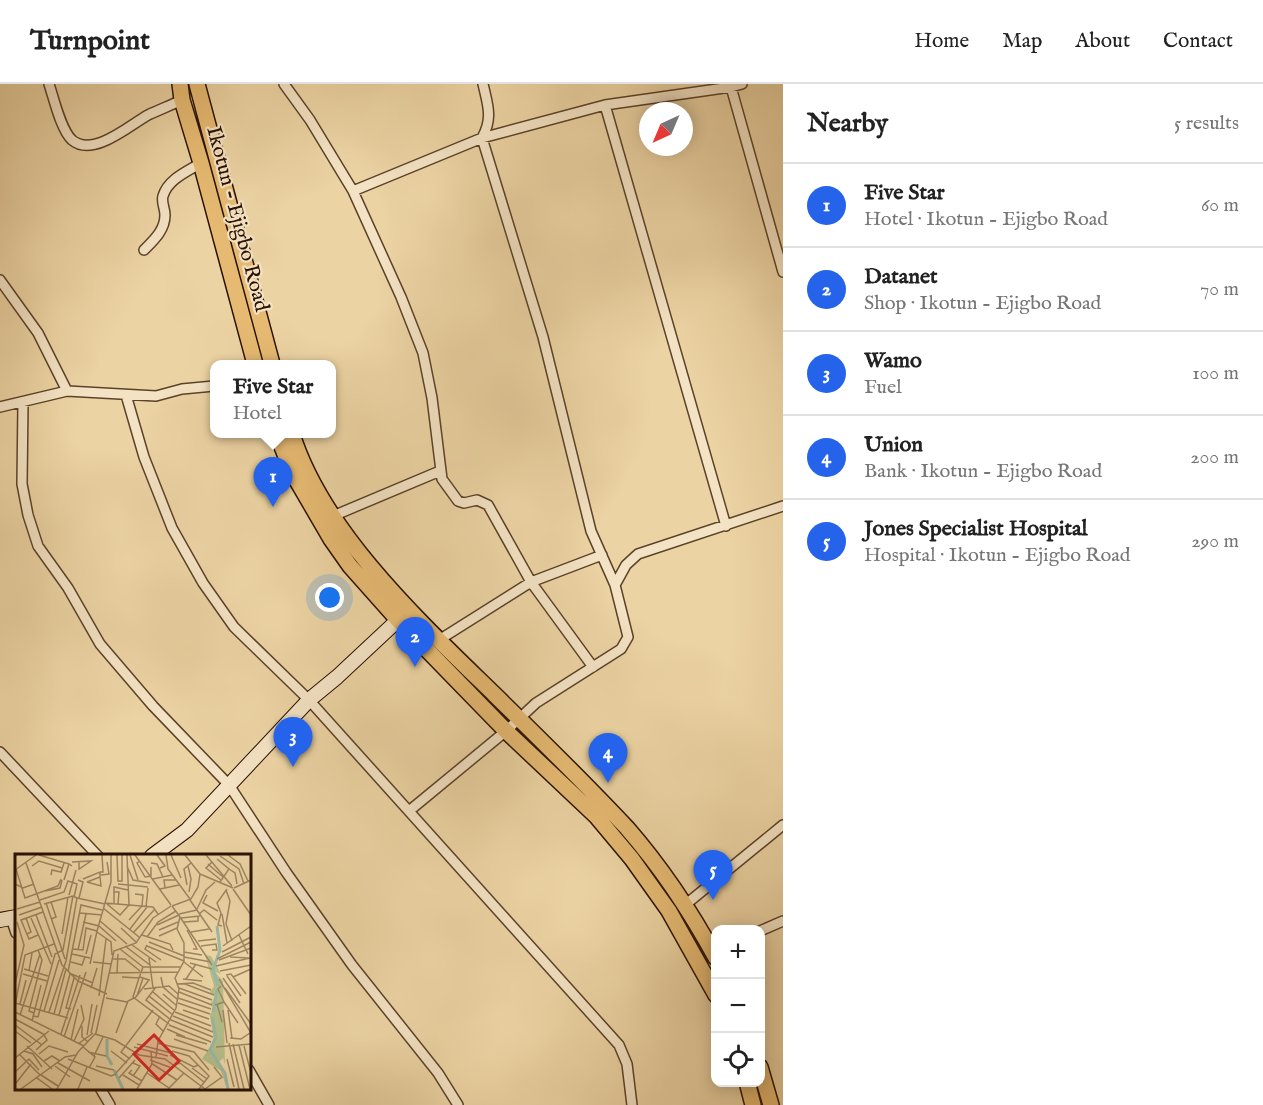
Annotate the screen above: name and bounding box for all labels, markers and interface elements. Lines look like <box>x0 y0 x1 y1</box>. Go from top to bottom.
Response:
text: Turnpoint <box>30 24 150 59</box>
text: Home <box>914 28 969 55</box>
text: Map <box>1002 28 1042 55</box>
text: About <box>1075 28 1130 55</box>
text: Contact <box>1163 28 1233 55</box>
north arrow <box>639 102 693 156</box>
text: Nearby <box>807 107 888 140</box>
text: 5 results <box>1174 111 1239 136</box>
street label: Ikotun - Ejigbo Road <box>199 123 275 315</box>
text: Five Star <box>864 179 945 207</box>
text: 1 <box>823 193 830 218</box>
text: 60 m <box>1201 193 1239 218</box>
text: Hotel · Ikotun - Ejigbo Road <box>864 207 1108 232</box>
text: Datanet <box>864 263 938 291</box>
text: 2 <box>822 277 831 302</box>
text: 70 m <box>1200 277 1239 302</box>
text: Shop · Ikotun - Ejigbo Road <box>864 291 1101 316</box>
text: Wamo <box>864 347 922 375</box>
popup <box>210 360 336 438</box>
text: 3 <box>823 361 830 386</box>
text: 100 m <box>1192 361 1239 386</box>
text: Five Star <box>233 373 313 401</box>
text: Fuel <box>864 375 902 400</box>
text: Hotel <box>233 401 282 426</box>
text: Union <box>864 431 923 459</box>
text: 4 <box>822 445 831 470</box>
text: 200 m <box>1190 445 1239 470</box>
pin: 1 <box>254 458 292 507</box>
text: Bank · Ikotun - Ejigbo Road <box>864 459 1102 484</box>
text: Jones Specialist Hospital <box>864 515 1088 543</box>
text: 5 <box>823 529 830 554</box>
text: 290 m <box>1191 529 1239 554</box>
text: Hospital · Ikotun - Ejigbo Road <box>864 543 1131 568</box>
your location <box>315 583 344 612</box>
pin: 2 <box>396 618 434 667</box>
pin: 3 <box>274 718 312 767</box>
pin: 4 <box>588 734 628 783</box>
pin: 5 <box>694 850 732 900</box>
inset map <box>15 854 250 1090</box>
map controls <box>711 925 765 1087</box>
button: + <box>711 925 765 979</box>
button: − <box>711 979 765 1033</box>
button: locate <box>711 1033 765 1087</box>

